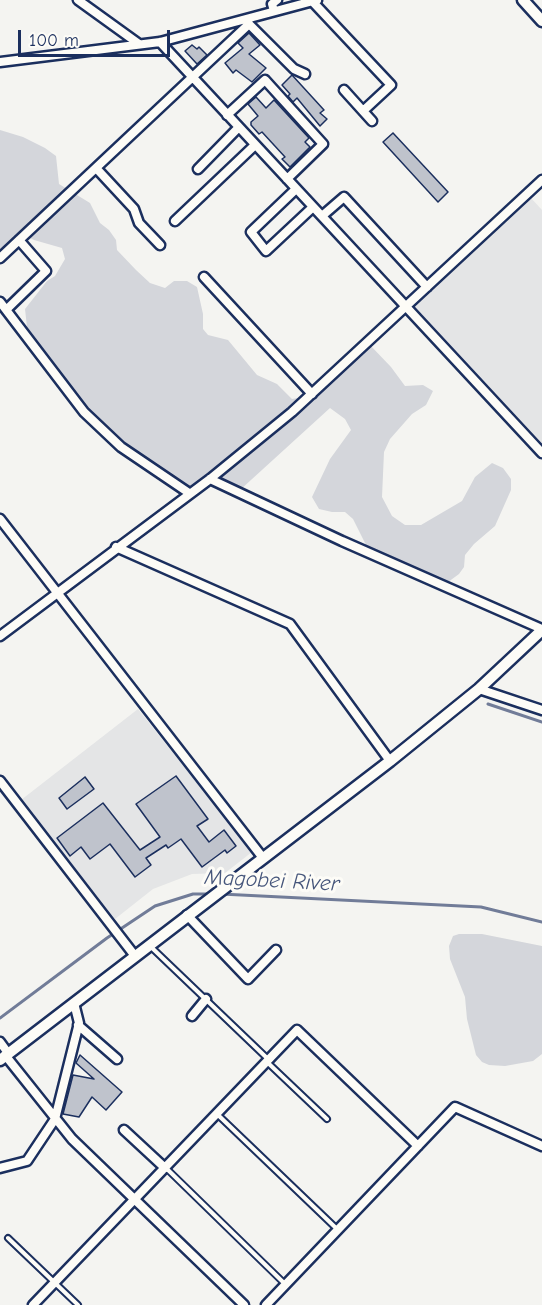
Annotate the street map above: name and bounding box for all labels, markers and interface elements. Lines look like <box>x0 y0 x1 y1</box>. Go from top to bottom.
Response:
scale bar <box>21 18 172 56</box>
text: 100 m <box>29 30 79 51</box>
water label: Magobei River <box>204 864 340 898</box>

